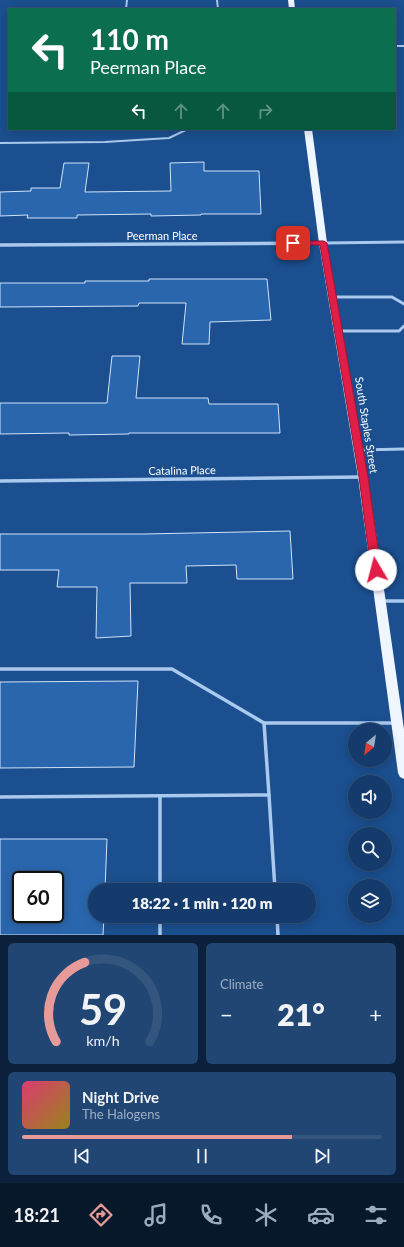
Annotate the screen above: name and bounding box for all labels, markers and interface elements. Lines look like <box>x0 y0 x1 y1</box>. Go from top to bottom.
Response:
text: 110 m <box>90 22 169 56</box>
icon: left <box>24 24 76 76</box>
text: Peerman Place <box>90 56 206 78</box>
icon: left <box>128 100 150 122</box>
icon: ahead <box>170 100 192 122</box>
icon: ahead <box>212 100 234 122</box>
icon: right <box>254 100 276 122</box>
pin <box>276 226 310 260</box>
street label: Peerman Place <box>126 229 198 242</box>
icon: arrive <box>282 232 304 254</box>
street label: South Staples Street <box>353 376 381 474</box>
street label: Catalina Place <box>148 463 216 477</box>
position arrow <box>355 549 397 591</box>
north arrow <box>348 723 392 767</box>
map controls <box>348 723 392 923</box>
button: sound <box>348 775 392 819</box>
button: search <box>348 827 392 871</box>
speed limit sign: 60 <box>12 871 64 923</box>
button: layers <box>348 879 392 923</box>
text: 18:22 · 1 min · 120 m <box>131 894 273 912</box>
text: Climate <box>220 976 263 992</box>
text: 59 <box>79 983 127 1033</box>
text: 21° <box>277 996 325 1032</box>
text: − <box>220 1001 233 1028</box>
text: + <box>369 1001 382 1028</box>
text: km/h <box>86 1031 120 1048</box>
text: Night Drive <box>82 1088 159 1106</box>
text: The Halogens <box>82 1106 160 1122</box>
icon: previous <box>71 1145 93 1167</box>
icon: pause <box>191 1145 213 1167</box>
icon: next <box>311 1145 333 1167</box>
icon: directions <box>87 1201 115 1229</box>
icon: music <box>142 1201 170 1229</box>
icon: phone <box>197 1201 225 1229</box>
icon: climate <box>252 1201 280 1229</box>
icon: car <box>307 1201 335 1229</box>
icon: filters <box>362 1201 390 1229</box>
text: 18:21 <box>14 1204 60 1226</box>

